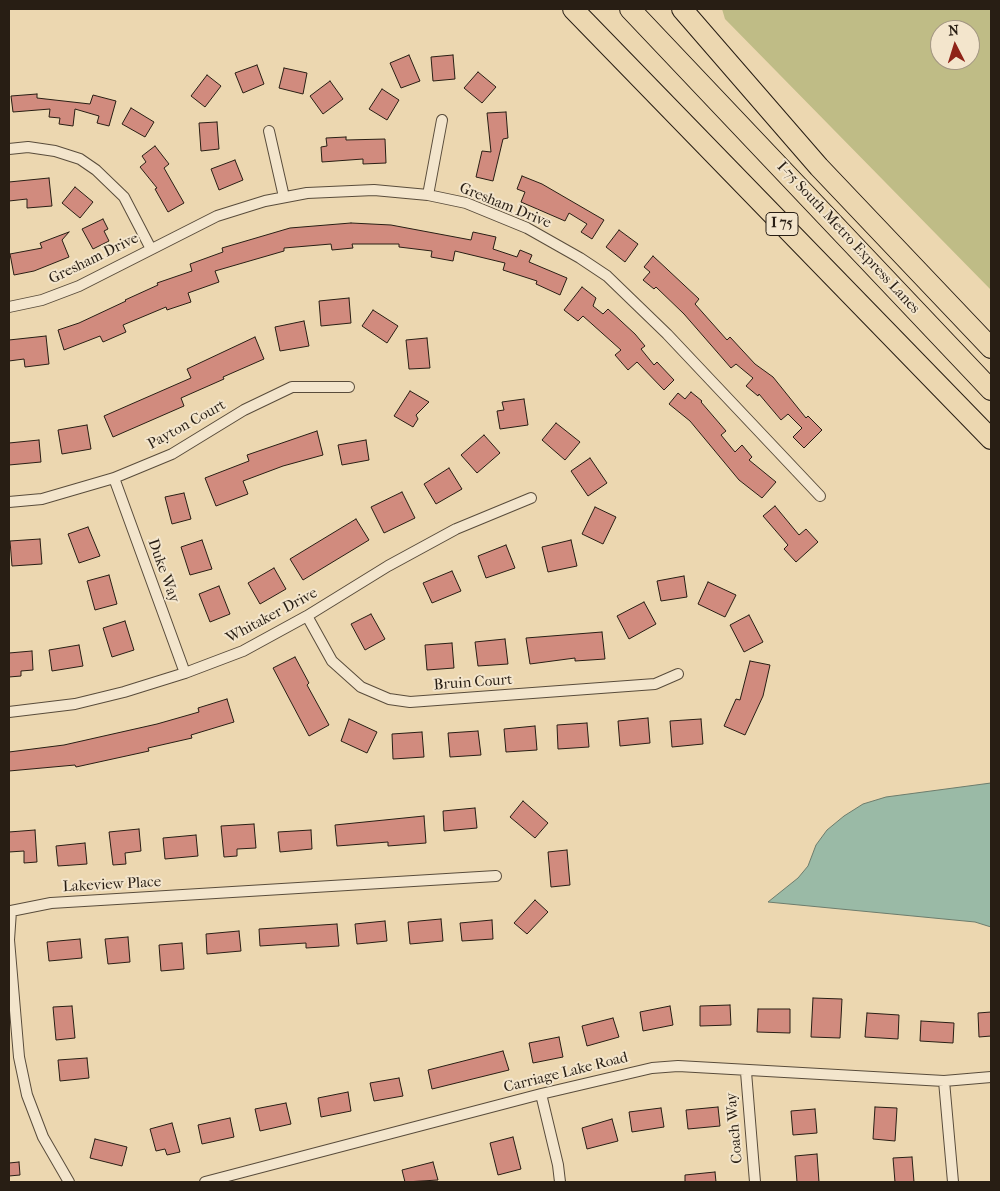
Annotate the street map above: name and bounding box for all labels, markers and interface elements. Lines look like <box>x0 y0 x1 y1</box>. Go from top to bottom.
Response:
north arrow <box>930 20 980 70</box>
text: N <box>948 22 960 39</box>
street label: I-75 South Metro Express Lanes <box>773 158 923 318</box>
street label: Gresham Drive <box>456 179 554 233</box>
road number: I 75 <box>766 212 798 235</box>
street label: Gresham Drive <box>46 230 142 288</box>
street label: Payton Court <box>145 396 229 454</box>
street label: Duke Way <box>143 537 183 605</box>
street label: Whitaker Drive <box>223 584 321 648</box>
street label: Bruin Court <box>433 671 513 695</box>
street label: Lakeview Place <box>62 873 162 897</box>
street label: Carriage Lake Road <box>502 1049 630 1097</box>
street label: Coach Way <box>723 1092 747 1164</box>

